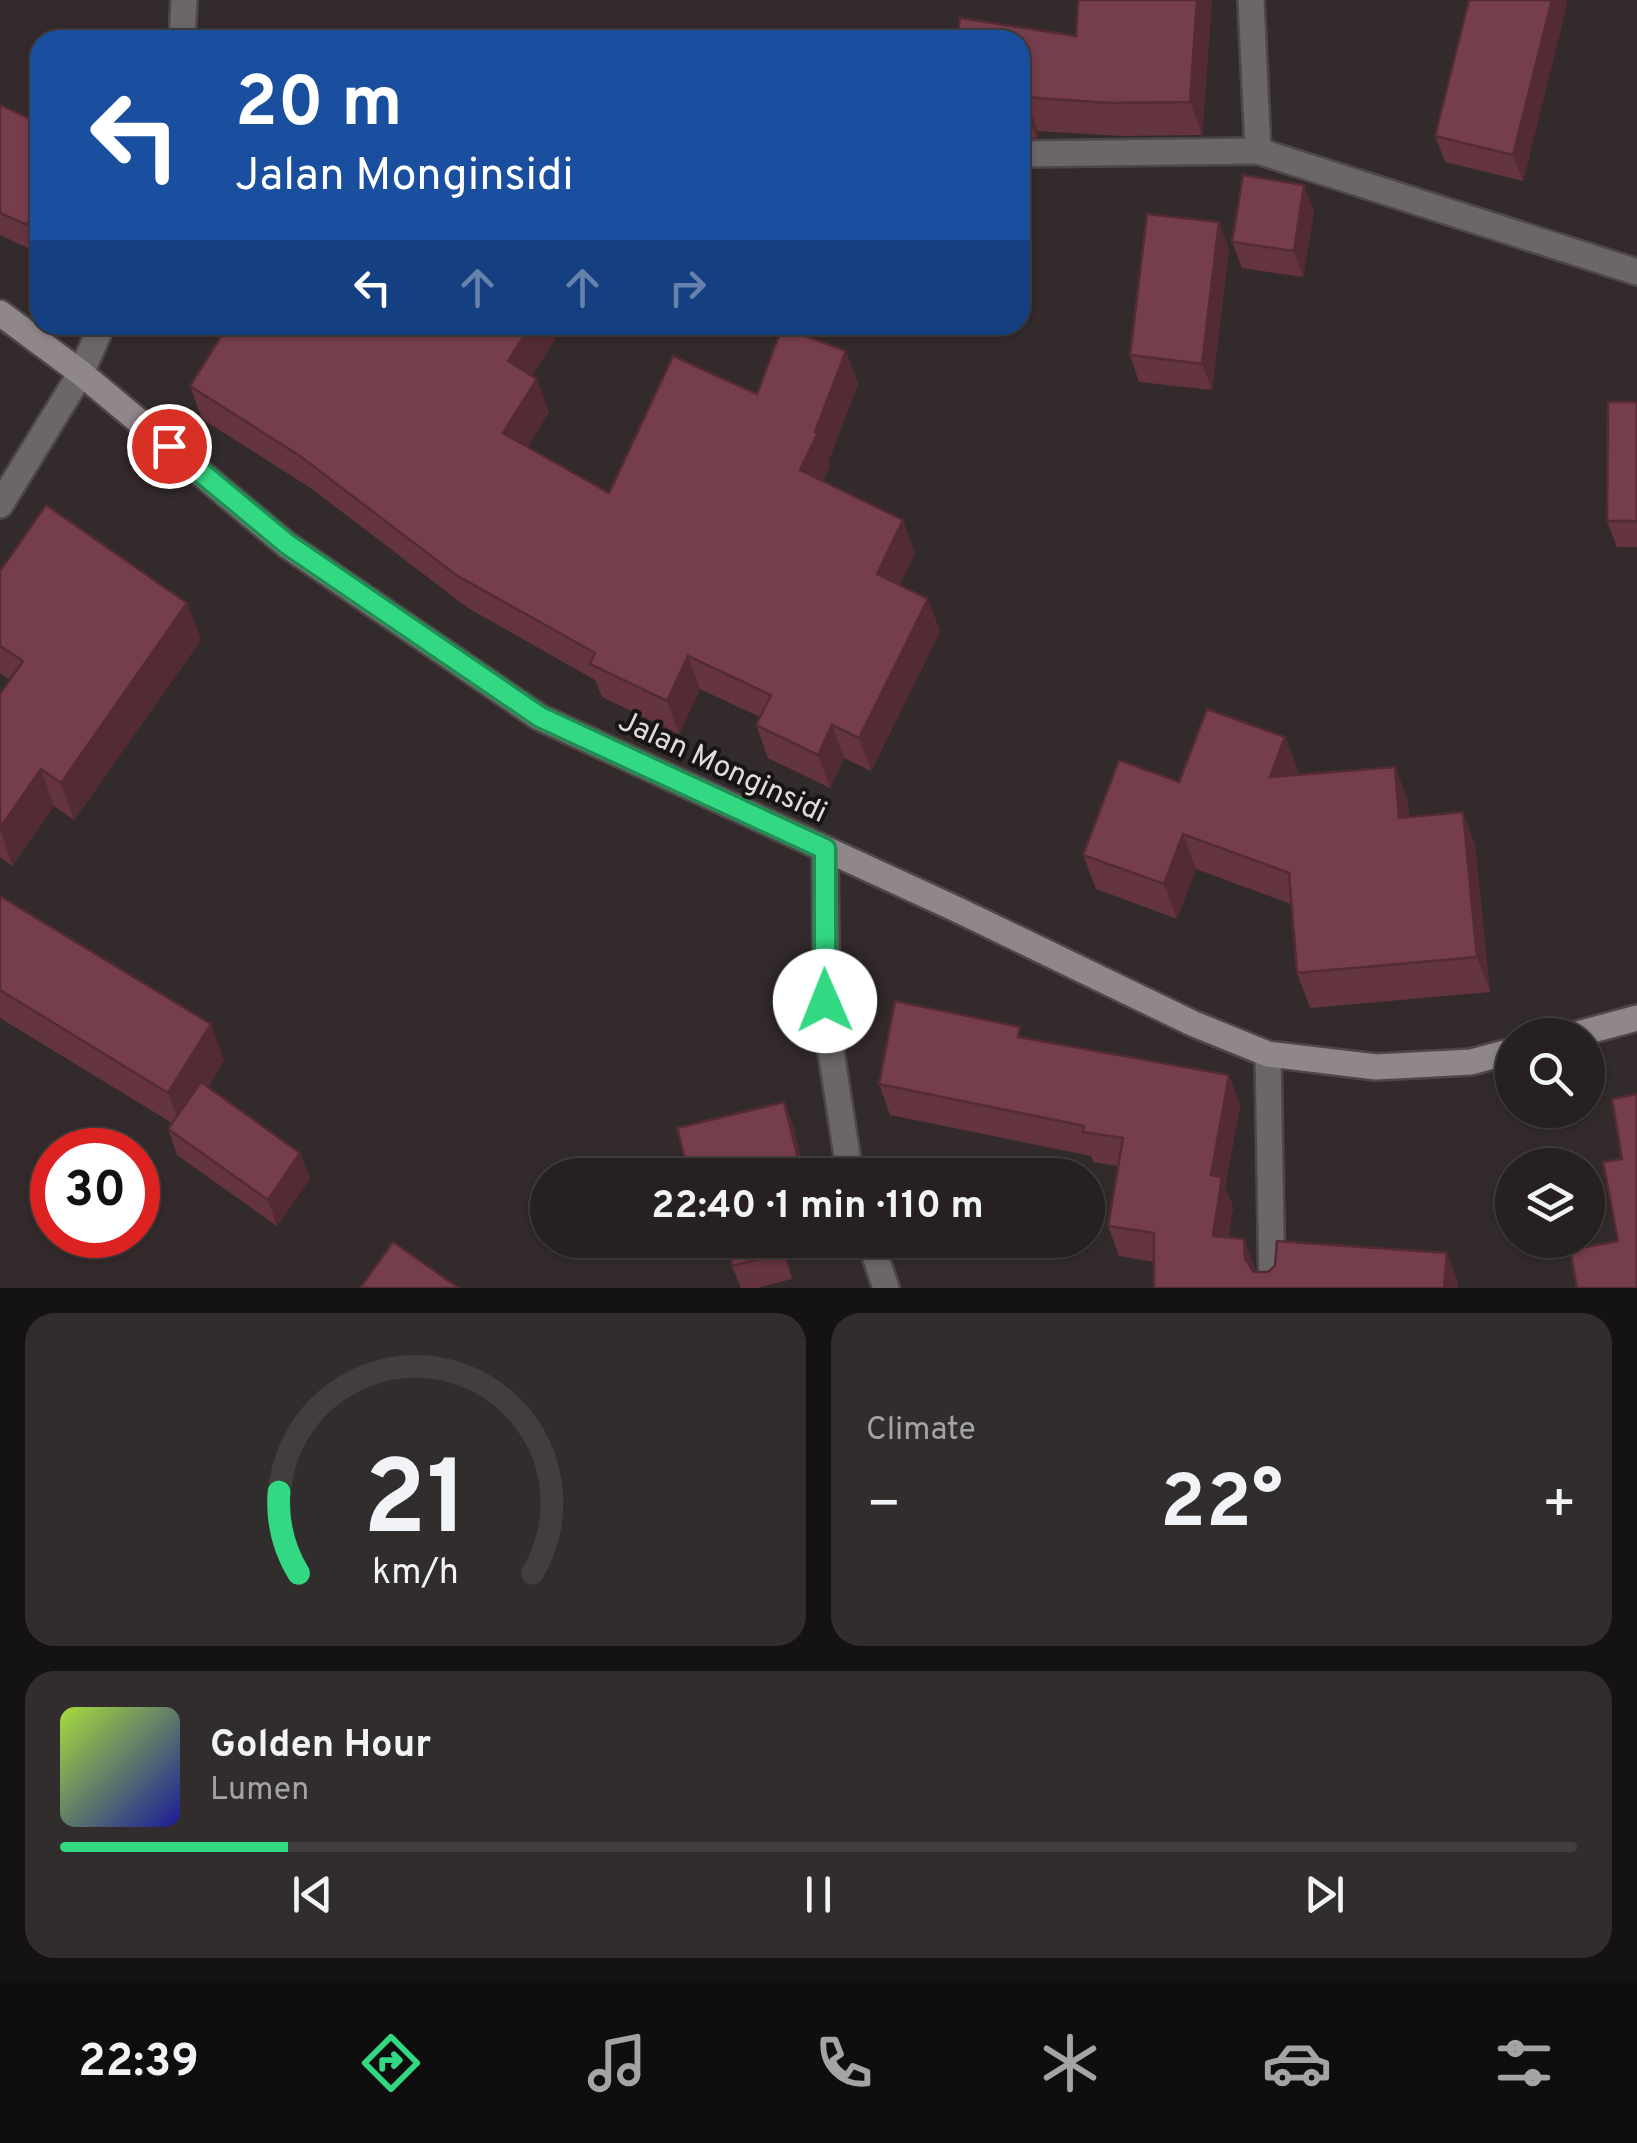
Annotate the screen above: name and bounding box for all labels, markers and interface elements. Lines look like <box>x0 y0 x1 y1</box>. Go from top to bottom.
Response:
text: 20 m <box>235 62 403 151</box>
icon: left <box>70 70 200 200</box>
text: Jalan Monginsidi <box>235 149 574 206</box>
icon: left <box>345 260 400 315</box>
icon: ahead <box>450 260 505 315</box>
icon: ahead <box>555 260 610 315</box>
icon: right <box>660 260 715 315</box>
pin <box>127 404 212 489</box>
icon: arrive <box>142 419 197 474</box>
street label: Jalan Monginsidi <box>612 704 832 833</box>
position arrow <box>773 949 877 1053</box>
map controls <box>1495 1018 1605 1258</box>
button: search <box>1495 1018 1605 1128</box>
speed limit sign: 30 <box>30 1128 160 1258</box>
button: layers <box>1495 1148 1605 1258</box>
text: 22:40 · 1 min · 110 m <box>651 1183 984 1232</box>
text: Climate <box>866 1411 976 1451</box>
text: 21 <box>363 1439 468 1571</box>
text: 22° <box>1160 1459 1283 1554</box>
text: − <box>866 1472 901 1542</box>
text: + <box>1542 1472 1577 1542</box>
text: km/h <box>372 1551 459 1597</box>
text: Golden Hour <box>210 1722 431 1771</box>
text: Lumen <box>210 1771 309 1811</box>
icon: previous <box>285 1867 340 1922</box>
icon: pause <box>791 1867 846 1922</box>
icon: next <box>1297 1867 1352 1922</box>
icon: directions <box>356 2028 426 2098</box>
icon: music <box>582 2028 652 2098</box>
icon: phone <box>809 2028 879 2098</box>
icon: climate <box>1035 2028 1105 2098</box>
icon: car <box>1262 2028 1332 2098</box>
icon: filters <box>1489 2028 1559 2098</box>
text: 22:39 <box>78 2035 199 2092</box>

